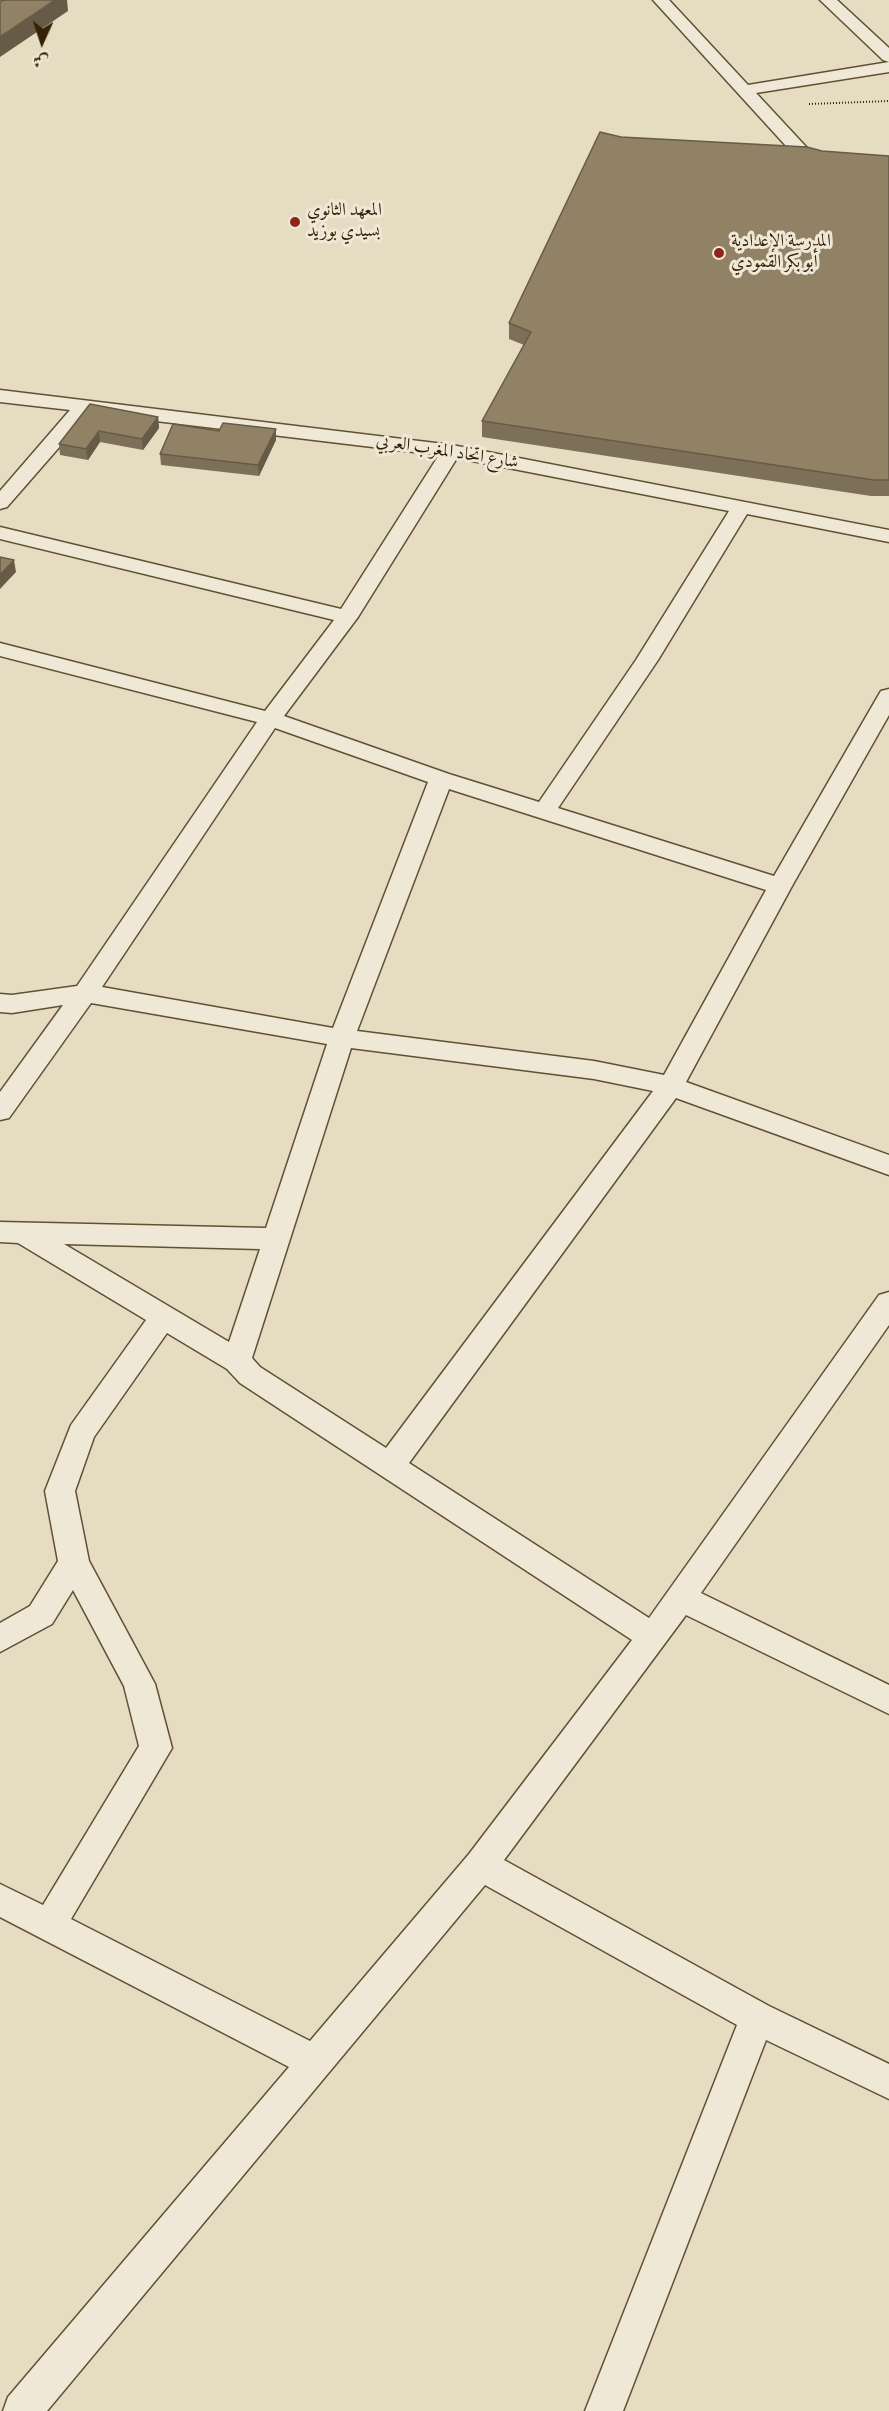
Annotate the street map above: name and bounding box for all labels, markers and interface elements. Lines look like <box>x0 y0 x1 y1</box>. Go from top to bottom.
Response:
north arrow <box>12 12 72 72</box>
text: ش <box>33 49 50 71</box>
place label: المعهد الثانوي بسيدي بوزيد <box>307 201 382 244</box>
marker: المعهد الثانوي بسيدي بوزيد <box>288 215 302 229</box>
place label: المدرسة الإعدادية أبو بكر القمودي <box>731 232 831 274</box>
marker: المدرسة الإعدادية أبو بكر القمودي <box>712 246 726 260</box>
street label: شارع اتحاد المغرب العربي <box>374 431 520 475</box>

